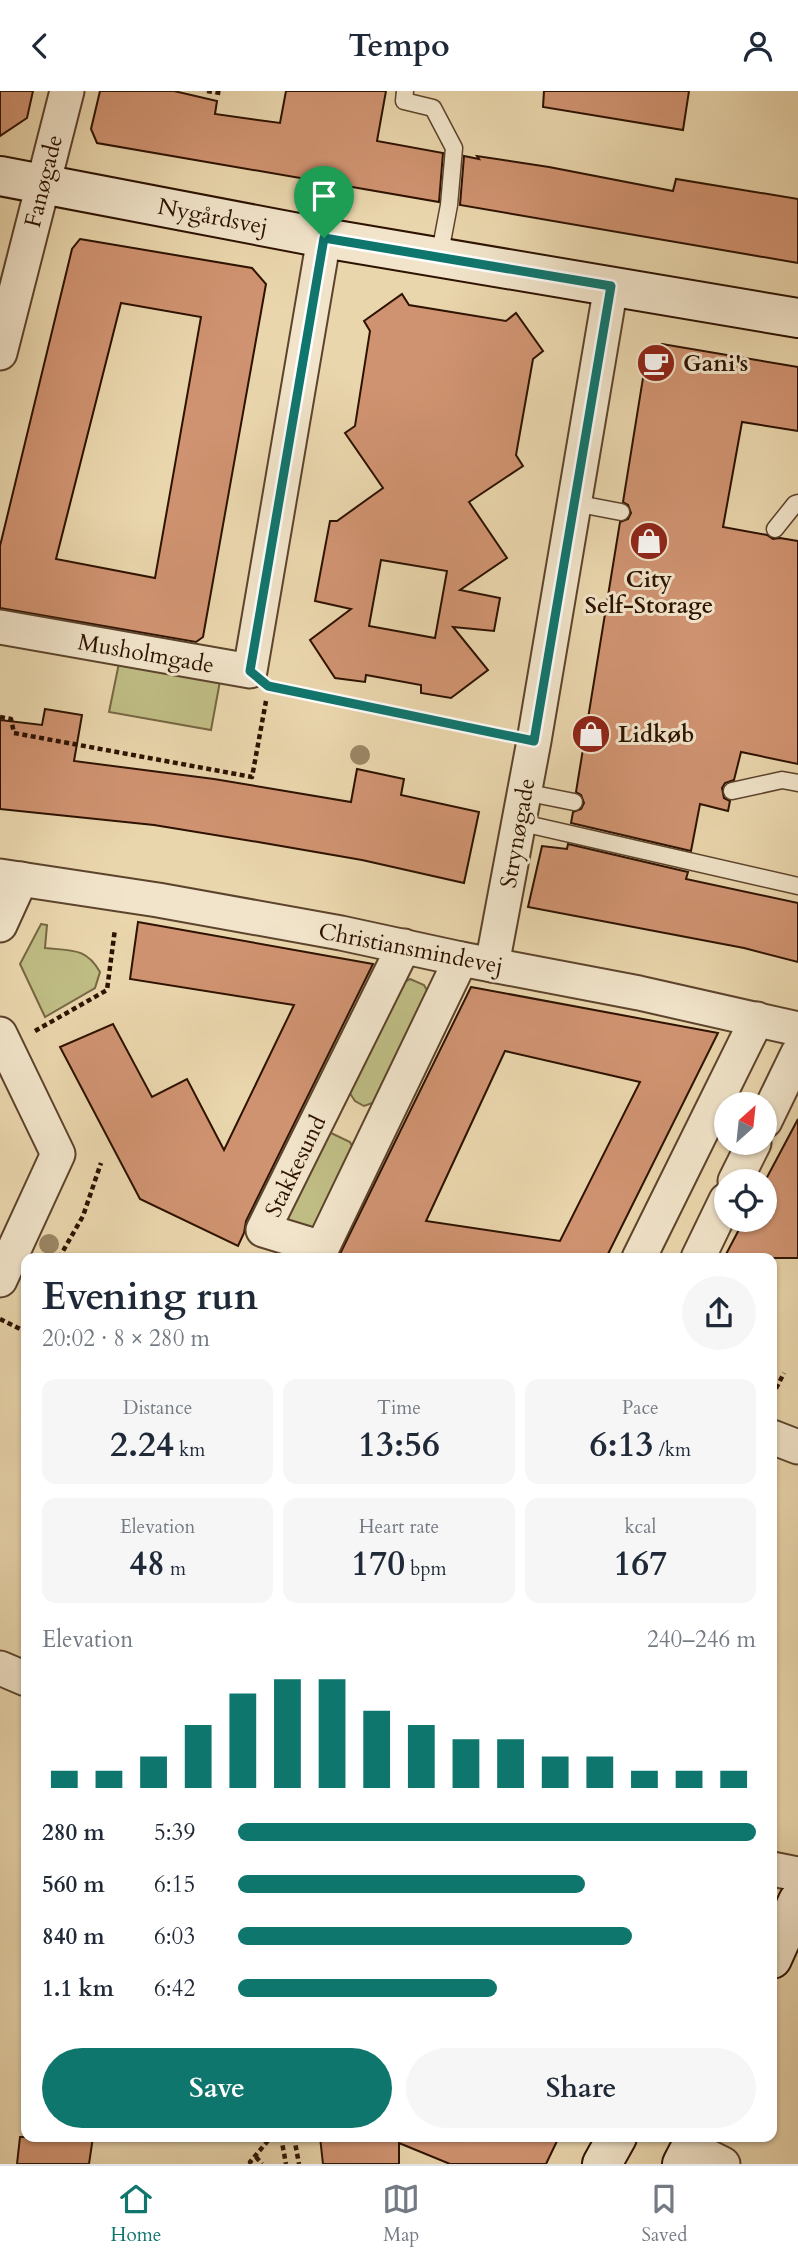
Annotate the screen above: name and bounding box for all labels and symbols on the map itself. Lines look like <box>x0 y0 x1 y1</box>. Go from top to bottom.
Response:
street label: Fanøgade <box>17 131 70 231</box>
pin <box>294 166 354 238</box>
street label: Nygårdsvej <box>155 191 271 242</box>
cafe icon: Gani's <box>635 342 677 384</box>
place label: Gani's <box>683 348 748 379</box>
shop icon: City Self-Storage <box>628 520 670 562</box>
place label: City Self-Storage <box>585 564 713 621</box>
street label: Musholmgade <box>75 626 216 681</box>
shop icon: Lidkøb <box>570 713 612 755</box>
place label: Lidkøb <box>618 719 694 750</box>
street label: Strynøgade <box>493 776 542 890</box>
street label: Christiansmindevej <box>316 915 506 982</box>
north arrow <box>714 1092 777 1155</box>
street label: Stakkesund <box>258 1110 334 1222</box>

